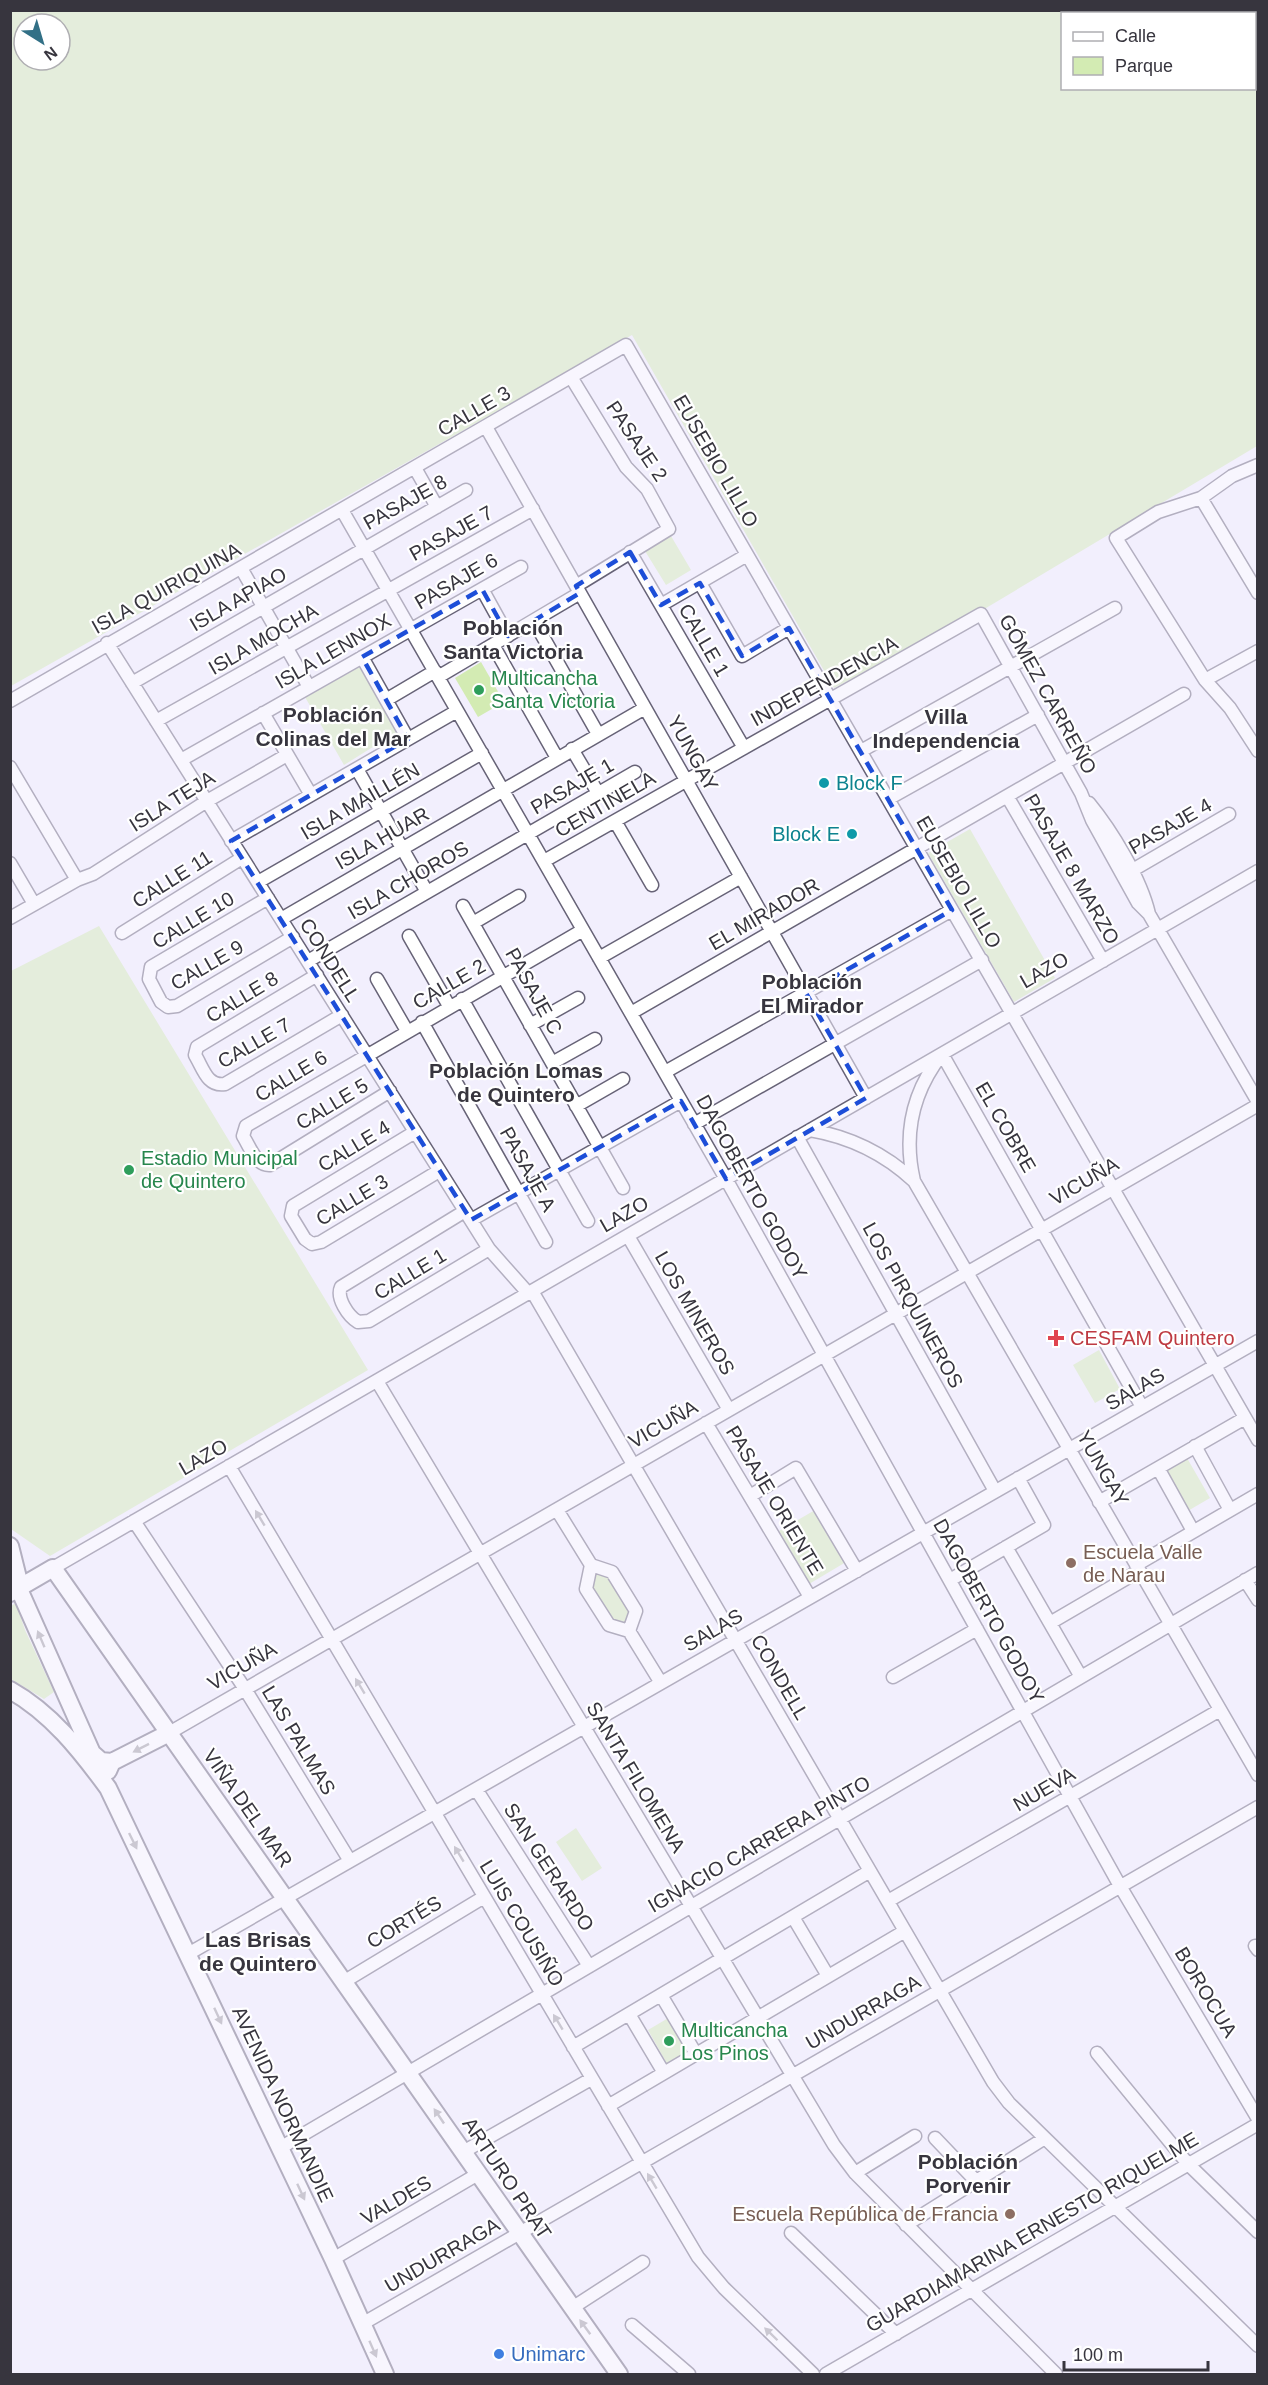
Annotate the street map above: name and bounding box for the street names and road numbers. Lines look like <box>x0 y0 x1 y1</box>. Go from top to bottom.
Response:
street label: CALLE 3 <box>434 381 514 441</box>
street label: EUSEBIO LILLO <box>669 391 763 531</box>
street label: PASAJE 2 <box>602 397 672 485</box>
street label: PASAJE 8 <box>359 470 451 534</box>
street label: PASAJE 7 <box>405 501 497 565</box>
street label: ISLA QUIRIQUINA <box>88 538 245 638</box>
street label: PASAJE 6 <box>411 548 501 614</box>
street label: ISLA APIAO <box>186 563 290 635</box>
street label: ISLA MOCHA <box>205 599 322 679</box>
street label: CALLE 1 <box>674 600 734 680</box>
street label: ISLA LENNOX <box>271 609 395 693</box>
street label: GÓMEZ CARREÑO <box>995 610 1102 778</box>
street label: INDEPENDENCIA <box>747 631 902 730</box>
street label: YUNGAY <box>663 711 723 795</box>
street label: PASAJE 1 <box>527 753 617 819</box>
street label: ISLA MAILLÉN <box>297 758 423 844</box>
street label: ISLA TEJA <box>125 766 219 836</box>
street label: CENTINELA <box>551 766 660 842</box>
street label: PASAJE 8 MARZO <box>1020 790 1124 948</box>
street label: PASAJE 4 <box>1125 793 1215 859</box>
street label: ISLA HUAR <box>331 802 433 874</box>
street label: EUSEBIO LILLO <box>912 812 1006 952</box>
street label: ISLA CHOROS <box>344 837 472 923</box>
street label: CALLE 11 <box>128 846 216 912</box>
street label: EL MIRADOR <box>705 874 823 954</box>
street label: CALLE 10 <box>148 887 238 953</box>
street label: CONDELL <box>296 914 364 1006</box>
street label: CALLE 9 <box>167 935 247 995</box>
street label: PASAJE C <box>501 944 567 1038</box>
street label: LAZO <box>1016 947 1072 993</box>
street label: CALLE 2 <box>409 954 489 1014</box>
street label: CALLE 8 <box>202 967 282 1027</box>
street label: CALLE 7 <box>214 1013 294 1073</box>
street label: CALLE 6 <box>251 1046 331 1106</box>
street label: CALLE 5 <box>292 1074 372 1134</box>
street label: EL COBRE <box>971 1078 1041 1176</box>
street label: DAGOBERTO GODOY <box>692 1091 812 1283</box>
street label: CALLE 4 <box>314 1116 394 1176</box>
street label: PASAJE A <box>496 1123 560 1216</box>
street label: VICUÑA <box>1045 1151 1123 1209</box>
street label: CALLE 3 <box>312 1170 392 1230</box>
street label: LAZO <box>596 1191 652 1237</box>
street label: LOS PIRQUINEROS <box>858 1218 968 1392</box>
street label: CALLE 1 <box>370 1244 450 1304</box>
street label: LOS MINEROS <box>651 1247 739 1379</box>
street label: SALAS <box>1102 1363 1168 1415</box>
street label: VICUÑA <box>624 1394 702 1452</box>
street label: PASAJE ORIENTE <box>722 1422 828 1578</box>
street label: YUNGAY <box>1073 1427 1133 1509</box>
street label: LAZO <box>175 1434 231 1480</box>
street label: DAGOBERTO GODOY <box>929 1515 1049 1707</box>
street label: SALAS <box>680 1604 746 1656</box>
street label: CONDELL <box>747 1631 813 1723</box>
street label: VICUÑA <box>203 1636 281 1694</box>
street label: LAS PALMAS <box>258 1682 340 1798</box>
street label: SANTA FILOMENA <box>582 1698 690 1857</box>
street label: VIÑA DEL MAR <box>199 1744 298 1871</box>
street label: NUEVA <box>1009 1762 1079 1815</box>
street label: IGNACIO CARRERA PINTO <box>644 1771 874 1917</box>
street label: SAN GERARDO <box>500 1799 598 1935</box>
street label: LUIS COUSIÑO <box>476 1855 569 1990</box>
street label: CORTÉS <box>363 1891 445 1953</box>
street label: BOROCUA <box>1171 1943 1242 2042</box>
street label: UNDURRAGA <box>802 1970 925 2054</box>
street label: AVENIDA NORMANDIE <box>228 2003 338 2205</box>
street label: ARTURO PRAT <box>458 2113 556 2243</box>
street label: GUARDIAMARINA ERNESTO RIQUELME <box>862 2128 1202 2336</box>
street label: VALDES <box>357 2171 435 2229</box>
street label: UNDURRAGA <box>381 2213 504 2297</box>

